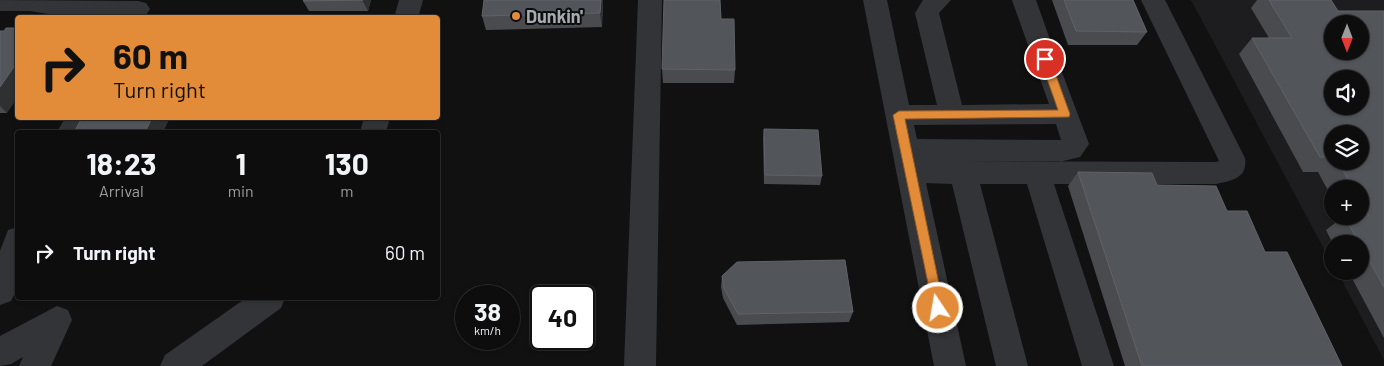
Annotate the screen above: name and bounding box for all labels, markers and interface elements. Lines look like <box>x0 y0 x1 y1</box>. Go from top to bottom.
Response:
place label: Dunkin' <box>526 5 583 27</box>
marker: Dunkin' <box>510 10 522 22</box>
north arrow <box>1324 15 1369 60</box>
map controls <box>1324 15 1369 280</box>
text: 60 m <box>113 34 188 76</box>
icon: right <box>30 35 95 100</box>
pin <box>1024 38 1066 80</box>
icon: arrive <box>1031 45 1059 73</box>
button: sound <box>1324 70 1369 115</box>
text: Turn right <box>113 76 206 102</box>
button: layers <box>1324 125 1369 170</box>
text: 18:23 <box>86 145 157 181</box>
text: 1 <box>235 145 246 181</box>
text: 130 <box>325 145 369 181</box>
button: + <box>1324 180 1369 225</box>
text: Arrival <box>99 181 144 200</box>
text: min <box>228 181 254 200</box>
text: m <box>340 181 353 200</box>
button: − <box>1324 235 1369 280</box>
icon: right <box>30 239 58 267</box>
text: Turn right <box>73 241 155 264</box>
text: 60 m <box>385 241 425 264</box>
position arrow <box>911 281 963 333</box>
speed limit sign: 40 <box>530 285 595 350</box>
text: 38 <box>474 296 501 326</box>
text: km/h <box>474 323 501 337</box>

